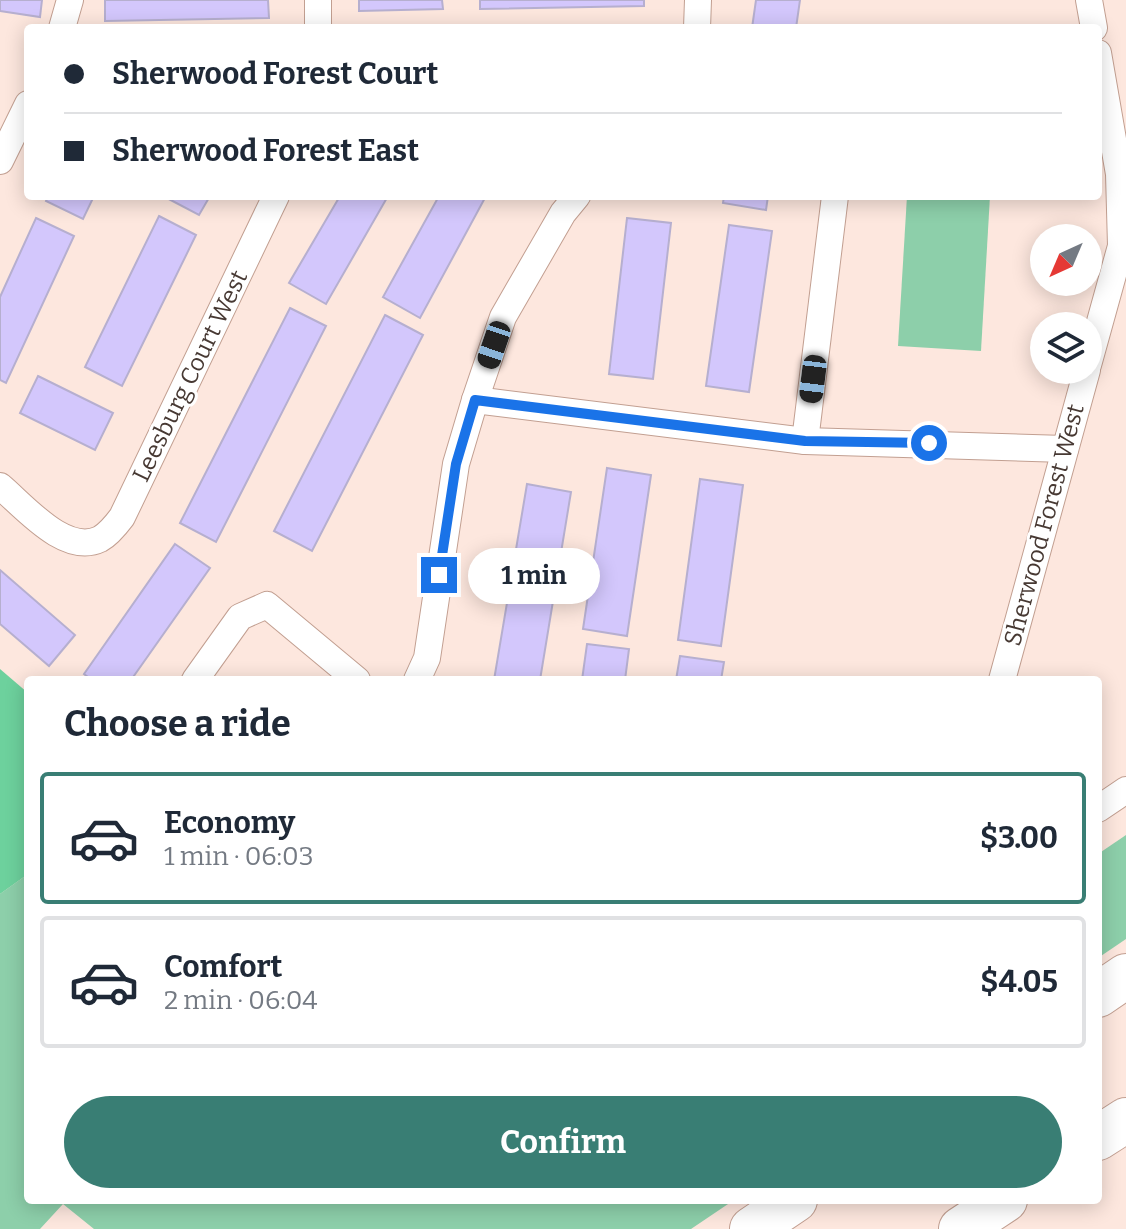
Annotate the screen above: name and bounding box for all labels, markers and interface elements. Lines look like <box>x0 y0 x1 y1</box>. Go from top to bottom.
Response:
text: Sherwood Forest Court <box>112 56 438 92</box>
text: Sherwood Forest East <box>112 133 419 169</box>
north arrow <box>1030 224 1102 296</box>
map controls <box>1030 224 1102 384</box>
street label: Leesburg Court West <box>127 266 253 486</box>
button: layers <box>1030 312 1102 384</box>
car <box>475 318 513 372</box>
car <box>798 354 828 404</box>
street label: Sherwood Forest West <box>998 401 1090 649</box>
route start <box>911 425 947 461</box>
callout: 1 min <box>467 547 599 603</box>
route end <box>421 557 457 593</box>
text: 1 min <box>501 560 567 591</box>
text: Choose a ride <box>64 702 291 746</box>
icon: car <box>68 802 140 874</box>
text: Economy <box>164 805 295 841</box>
text: $3.00 <box>980 820 1058 856</box>
text: 1 min · 06:03 <box>164 841 314 872</box>
icon: car <box>68 946 140 1018</box>
text: Comfort <box>164 949 282 985</box>
text: $4.05 <box>980 964 1058 1000</box>
text: 2 min · 06:04 <box>164 985 318 1016</box>
button: Confirm <box>64 1096 1062 1188</box>

